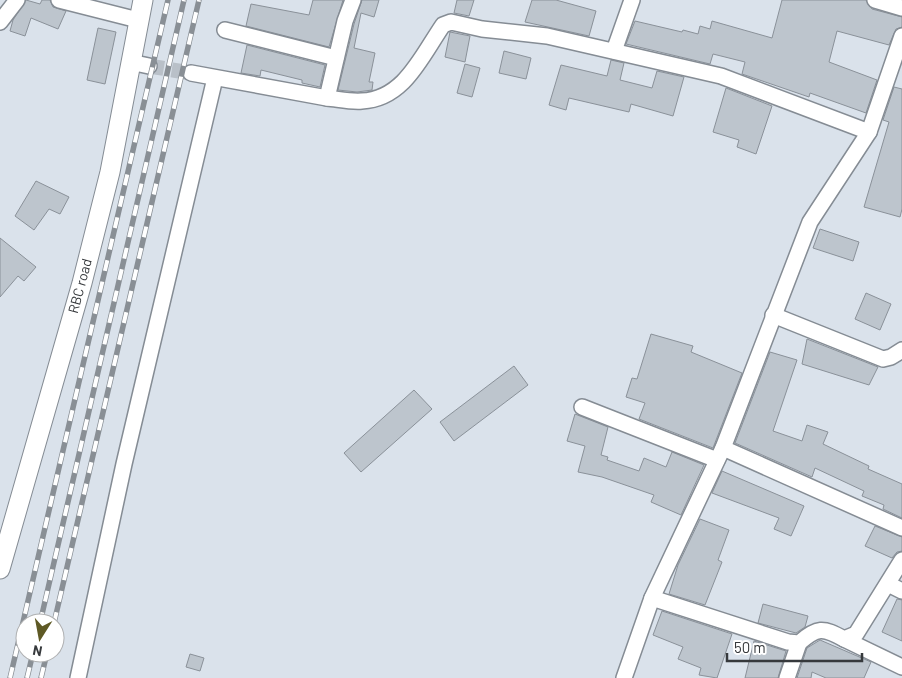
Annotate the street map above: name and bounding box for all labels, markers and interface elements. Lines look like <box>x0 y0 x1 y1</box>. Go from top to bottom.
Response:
street label: RBC road <box>64 257 95 315</box>
north arrow <box>15 613 65 663</box>
scale bar <box>727 630 862 662</box>
text: 50 m <box>734 638 766 656</box>
text: N <box>31 642 44 660</box>

